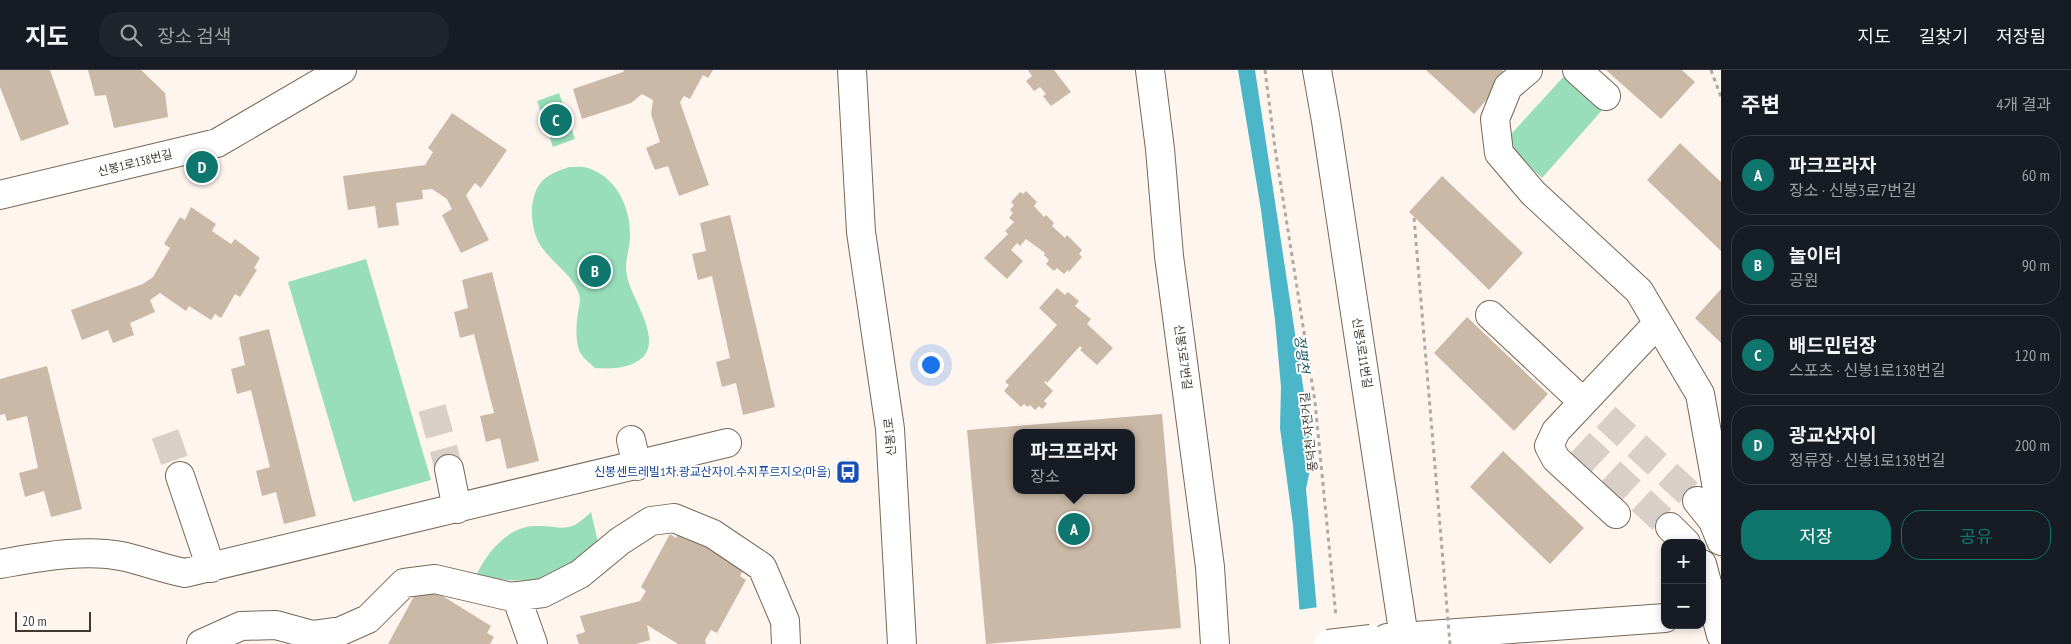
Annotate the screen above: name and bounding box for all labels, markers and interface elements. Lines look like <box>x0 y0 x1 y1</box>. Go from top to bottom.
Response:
search box <box>99 12 449 57</box>
text: 지도 <box>25 21 69 52</box>
icon: search <box>117 21 145 49</box>
text: 장소 검색 <box>157 24 231 48</box>
text: 지도 <box>1858 25 1891 48</box>
text: 길찾기 <box>1919 25 1968 48</box>
text: 저장됨 <box>1996 25 2046 48</box>
text: 주변 <box>1741 91 1780 118</box>
text: 4개 결과 <box>1996 94 2051 114</box>
pin: C <box>540 101 572 139</box>
street label: 신봉1로138번길 <box>96 146 174 179</box>
pin: D <box>186 148 218 186</box>
text: 파크프라자 <box>1789 153 1876 177</box>
text: A <box>1754 165 1762 185</box>
text: 60 m <box>2022 165 2050 185</box>
text: 장소 · 신봉3로7번길 <box>1789 180 1917 200</box>
text: 놀이터 <box>1789 243 1841 267</box>
pin: B <box>579 252 611 290</box>
text: B <box>1754 255 1762 275</box>
text: 90 m <box>2022 255 2050 275</box>
text: 공원 <box>1789 270 1818 290</box>
street label: 신봉3로11번길 <box>1350 316 1375 389</box>
street label: 신봉3로7번길 <box>1171 323 1196 391</box>
text: 배드민턴장 <box>1789 333 1876 357</box>
water label: 정평천 <box>1291 334 1313 375</box>
text: C <box>1754 345 1762 365</box>
text: 120 m <box>2015 345 2050 365</box>
your location <box>918 352 944 378</box>
text: 스포츠 · 신봉1로138번길 <box>1789 360 1946 380</box>
street label: 풍덕천 자전거길 <box>1297 392 1320 473</box>
street label: 신봉1로 <box>880 417 899 457</box>
text: 광교산자이 <box>1789 423 1876 447</box>
popup <box>1013 429 1135 494</box>
text: D <box>1754 435 1762 455</box>
text: 200 m <box>2015 435 2050 455</box>
text: 파크프라자 <box>1030 439 1118 463</box>
text: 정류장 · 신봉1로138번길 <box>1789 450 1946 470</box>
bus stop icon: 신봉센트레빌1차.광교산자이.수지푸르지오(마을) <box>835 459 861 485</box>
place label: 신봉센트레빌1차.광교산자이.수지푸르지오(마을) <box>594 464 830 479</box>
text: 장소 <box>1030 466 1060 486</box>
pin: A <box>1058 510 1090 548</box>
button: 저장 <box>1741 510 1891 560</box>
button: 공유 <box>1901 510 2051 560</box>
map controls <box>1661 539 1706 629</box>
button: + <box>1661 539 1706 584</box>
button: − <box>1661 584 1706 629</box>
scale bar <box>15 609 91 632</box>
text: 20 m <box>22 612 47 630</box>

